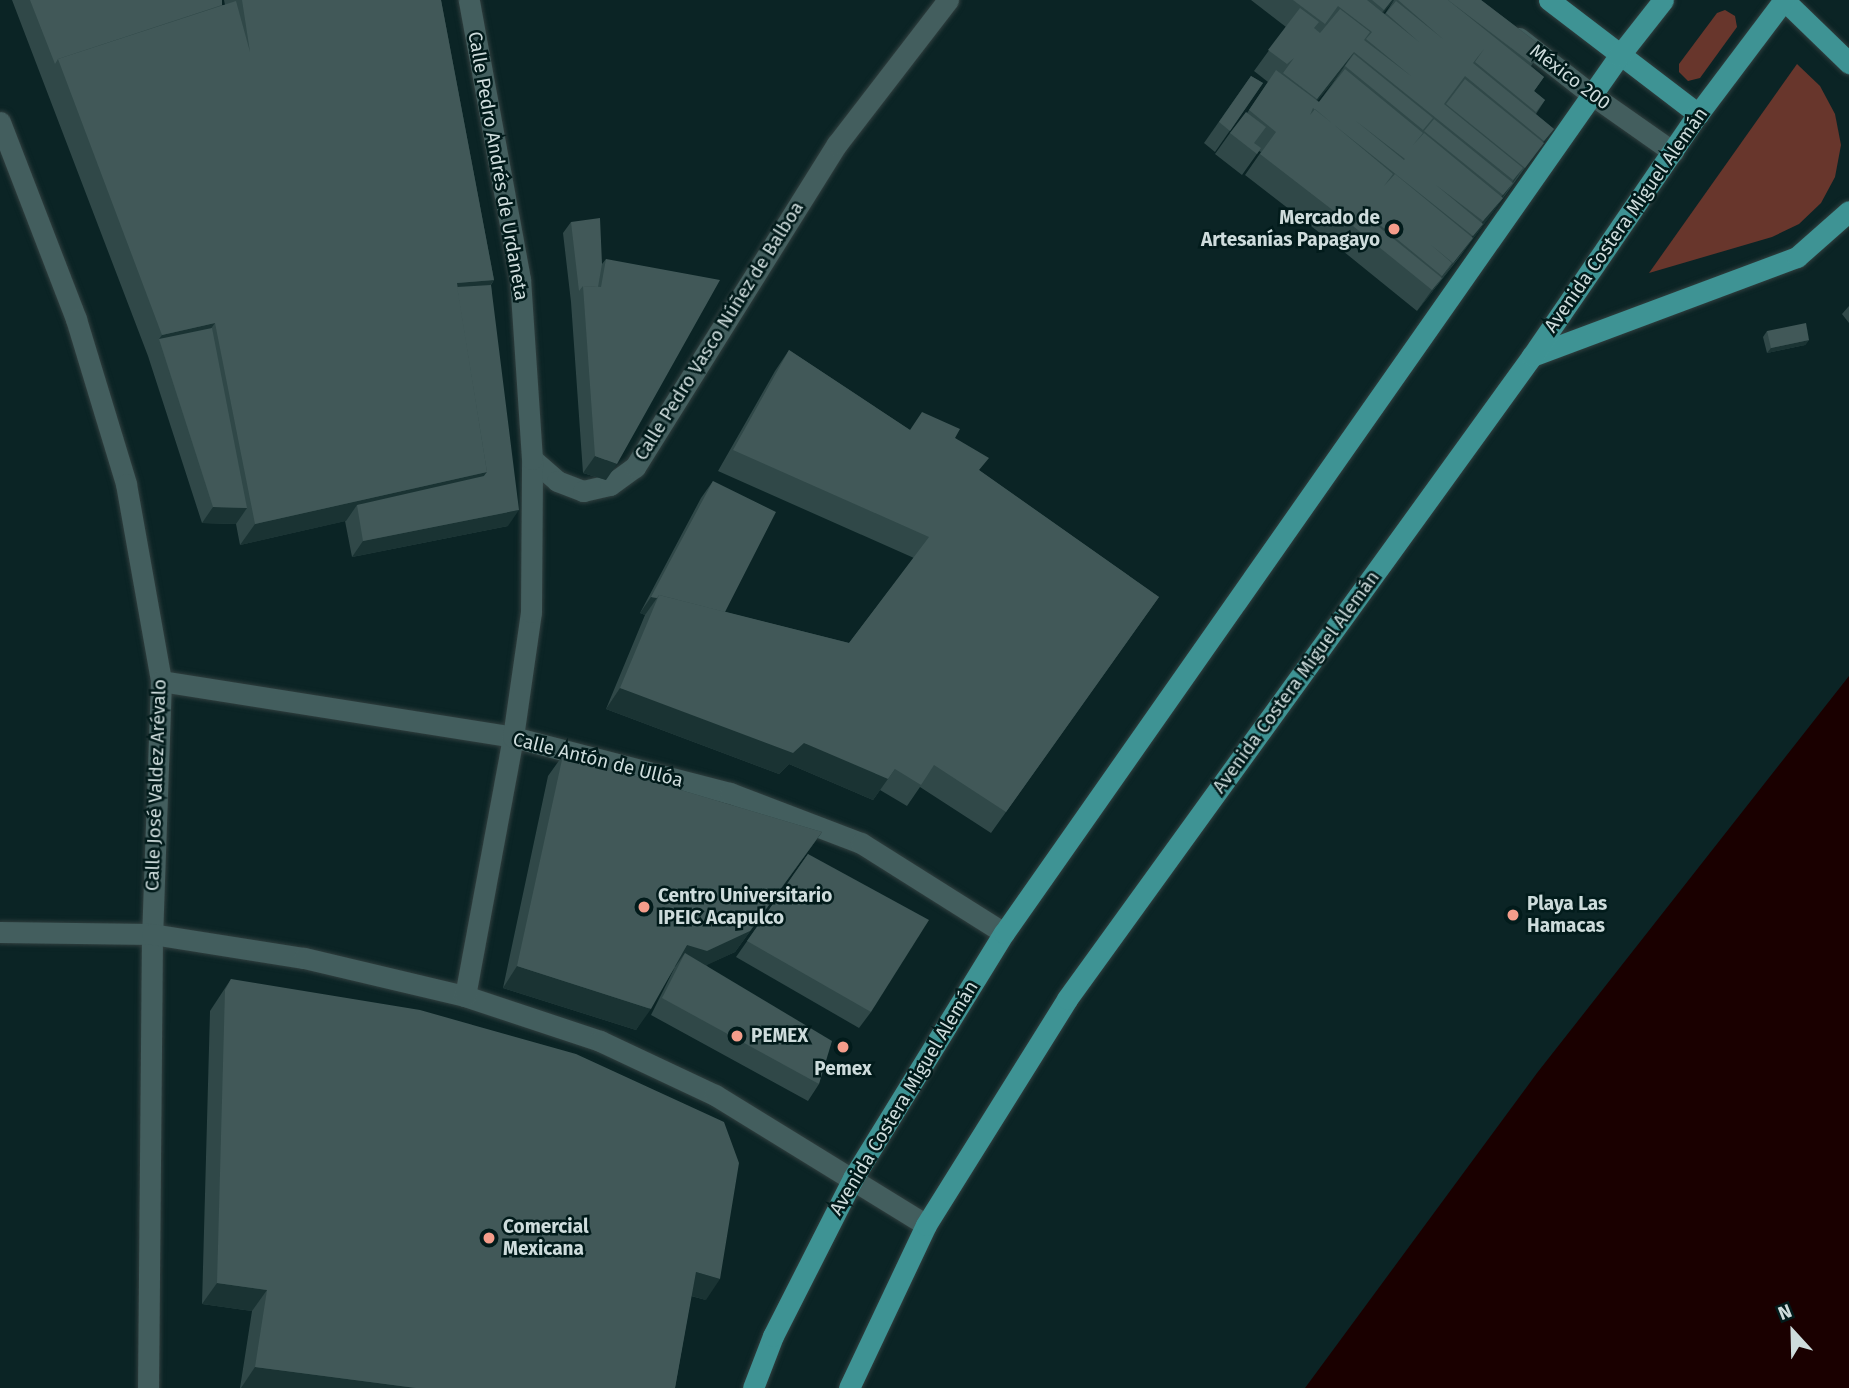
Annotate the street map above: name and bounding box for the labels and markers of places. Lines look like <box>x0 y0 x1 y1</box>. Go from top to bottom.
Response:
place label: Mercado de Artesanías Papagayo <box>1201 207 1380 251</box>
marker: Mercado de Artesanías Papagayo <box>1386 221 1402 237</box>
place label: Centro Universitario IPEIC Acapulco <box>658 885 832 929</box>
place label: Playa Las Hamacas <box>1527 893 1607 937</box>
marker: Centro Universitario IPEIC Acapulco <box>636 899 652 915</box>
marker: Playa Las Hamacas <box>1505 907 1521 923</box>
place label: PEMEX <box>751 1025 808 1047</box>
marker: PEMEX <box>729 1028 745 1044</box>
marker: Pemex <box>835 1039 851 1055</box>
place label: Pemex <box>814 1058 872 1080</box>
place label: Comercial Mexicana <box>503 1216 589 1260</box>
marker: Comercial Mexicana <box>481 1230 497 1246</box>

